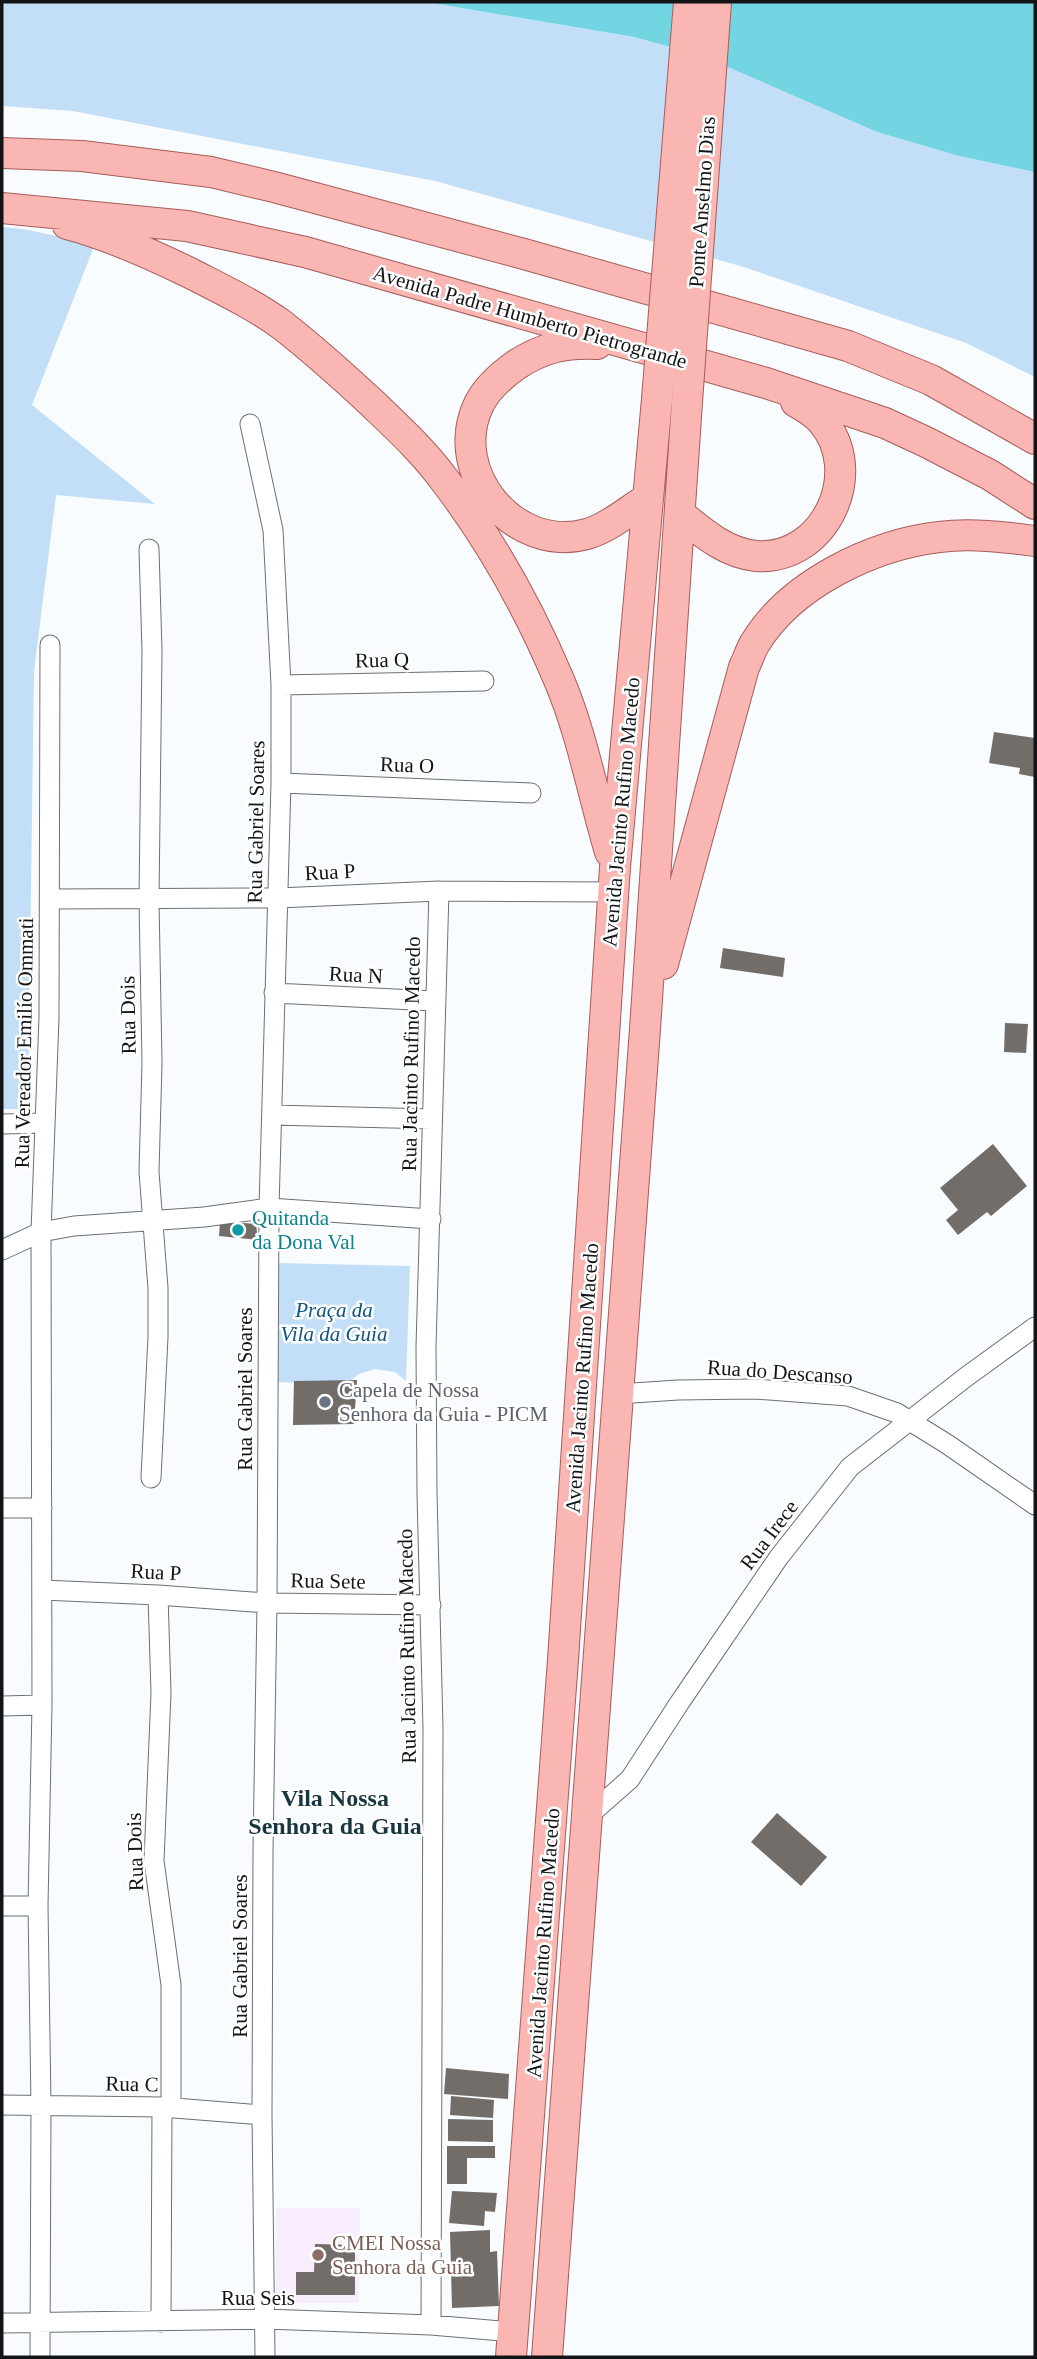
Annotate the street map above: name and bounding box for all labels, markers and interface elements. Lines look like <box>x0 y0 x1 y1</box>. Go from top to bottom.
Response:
street label: Ponte Anselmo Dias <box>684 116 720 288</box>
street label: Avenida Padre Humberto Pietrogrande <box>370 261 690 373</box>
street label: Rua Q <box>355 648 409 672</box>
street label: Avenida Jacinto Rufino Macedo <box>597 676 645 948</box>
street label: Rua Gabriel Soares <box>243 740 269 904</box>
street label: Rua O <box>379 752 435 778</box>
street label: Rua P <box>304 859 356 885</box>
street label: Rua Vereador Emilío Ommati <box>10 917 38 1169</box>
street label: Rua Jacinto Rufino Macedo <box>397 936 425 1172</box>
street label: Rua N <box>328 962 384 988</box>
street label: Rua Dois <box>115 975 141 1055</box>
place label: Quitanda da Dona Val <box>252 1206 356 1254</box>
marker: Quitanda da Dona Val <box>230 1222 246 1238</box>
street label: Avenida Jacinto Rufino Macedo <box>561 1242 603 1514</box>
park label: Praça da Vila da Guia <box>281 1298 387 1346</box>
street label: Rua Gabriel Soares <box>233 1307 257 1471</box>
street label: Rua do Descanso <box>706 1355 854 1389</box>
place label: Capela de Nossa Senhora da Guia - PICM <box>339 1378 548 1426</box>
marker: Capela de Nossa Senhora da Guia - PICM <box>317 1394 333 1410</box>
street label: Rua Irece <box>735 1495 803 1575</box>
street label: Rua Jacinto Rufino Macedo <box>393 1528 421 1764</box>
street label: Rua P <box>130 1559 182 1585</box>
street label: Rua Sete <box>290 1568 366 1594</box>
district label: Vila Nossa Senhora da Guia <box>248 1785 422 1839</box>
street label: Avenida Jacinto Rufino Macedo <box>522 1807 564 2079</box>
street label: Rua Dois <box>122 1812 148 1892</box>
street label: Rua Gabriel Soares <box>228 1874 252 2038</box>
street label: Rua C <box>105 2072 159 2096</box>
place label: CMEI Nossa Senhora da Guia <box>332 2231 473 2279</box>
marker: CMEI Nossa Senhora da Guia <box>310 2247 326 2263</box>
street label: Rua Seis <box>221 2286 295 2310</box>

